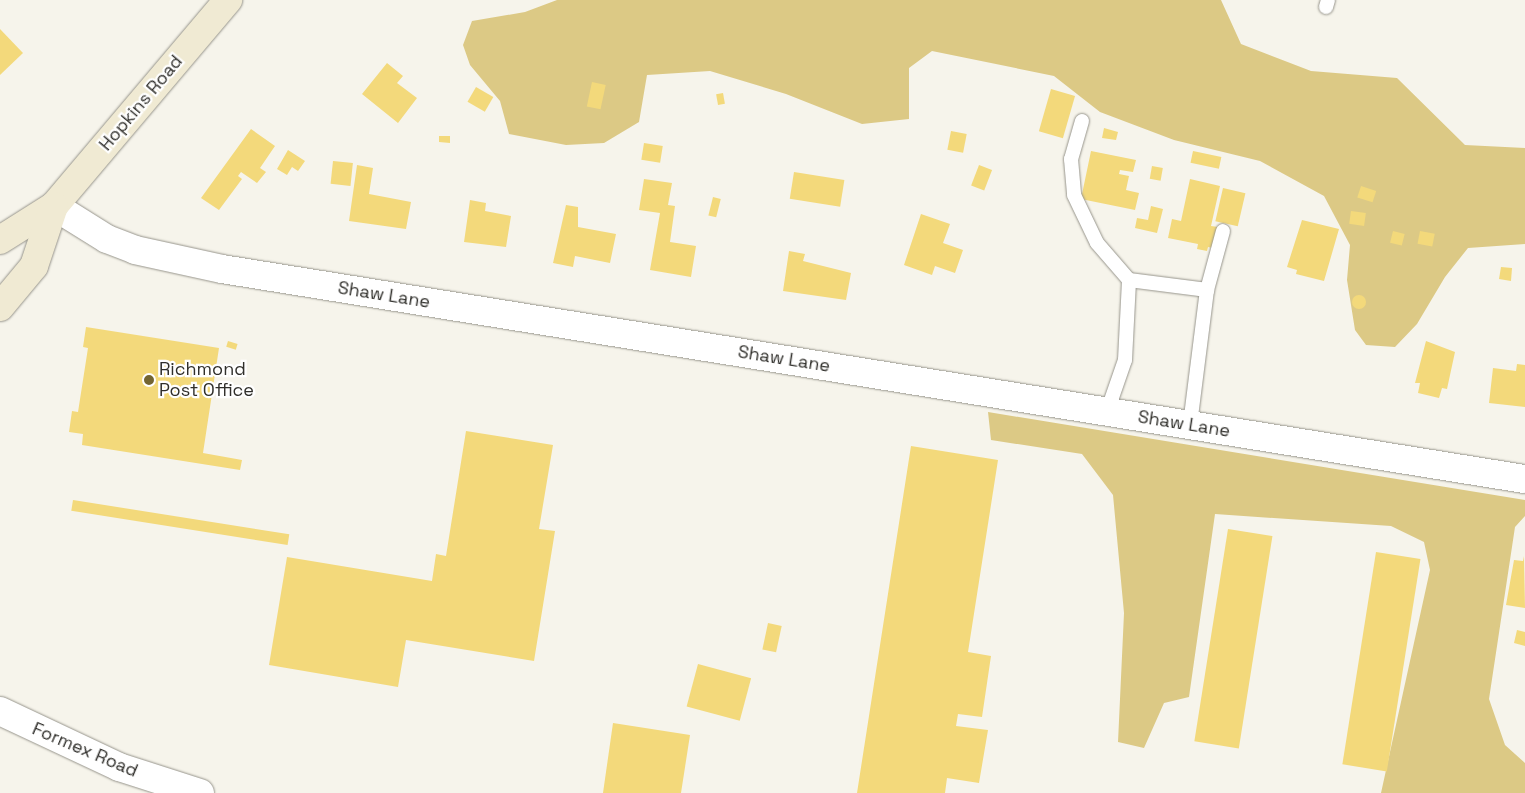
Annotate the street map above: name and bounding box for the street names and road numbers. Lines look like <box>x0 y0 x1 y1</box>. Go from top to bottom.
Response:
street label: Hopkins Road <box>95 51 187 155</box>
street label: Shaw Lane <box>336 277 432 313</box>
street label: Shaw Lane <box>736 341 832 377</box>
street label: Shaw Lane <box>1136 406 1232 442</box>
street label: Formex Road <box>29 718 141 782</box>

